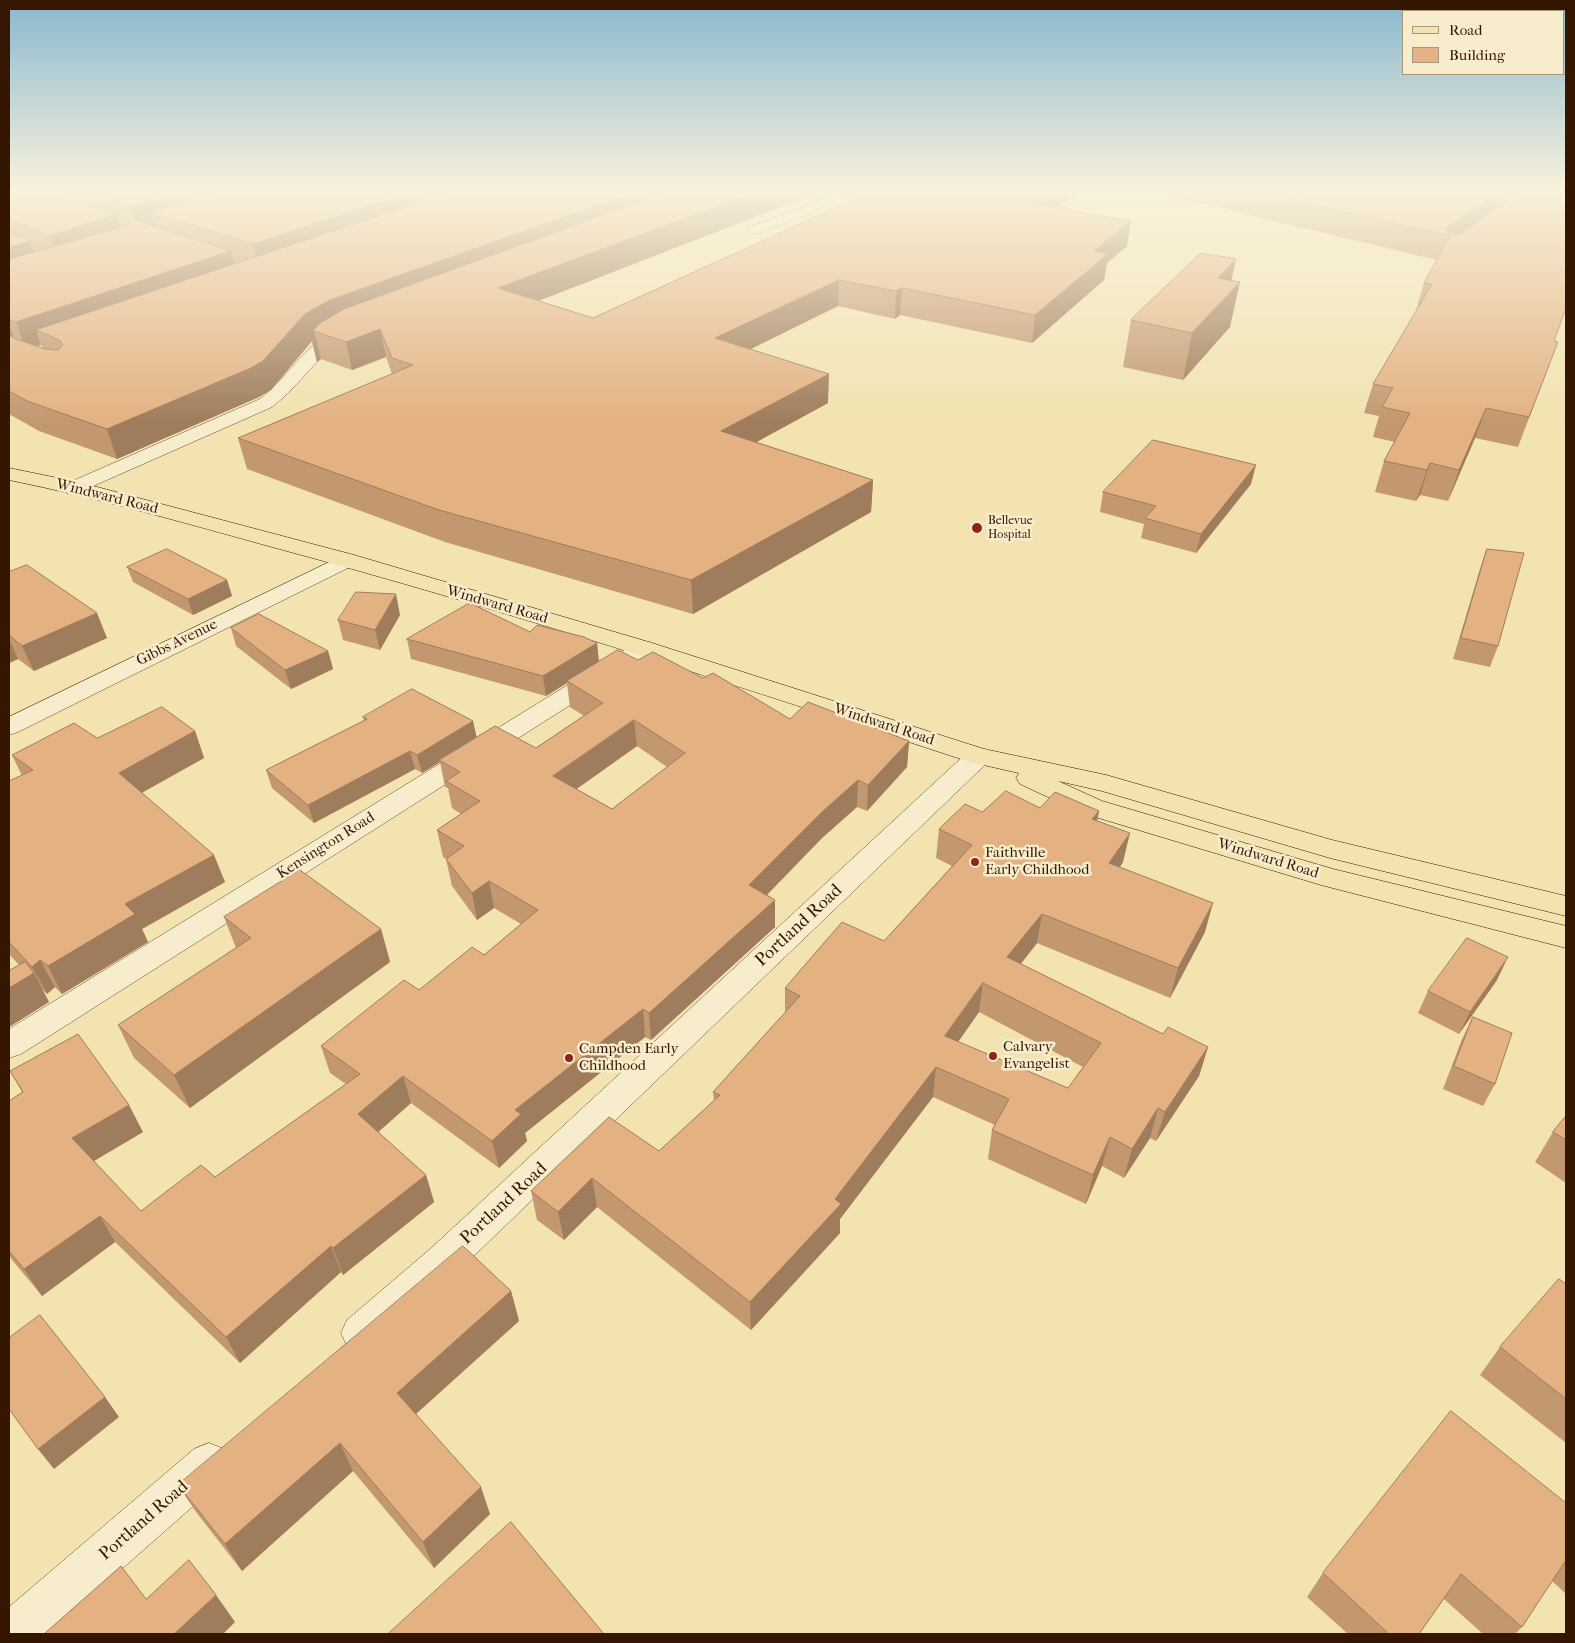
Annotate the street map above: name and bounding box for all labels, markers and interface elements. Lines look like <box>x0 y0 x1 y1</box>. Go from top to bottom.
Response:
legend <box>1402 10 1565 75</box>
text: Road <box>1449 21 1482 39</box>
text: Building <box>1449 46 1505 64</box>
street label: Windward Road <box>54 476 160 518</box>
place label: Bellevue Hospital <box>988 514 1033 542</box>
marker: Bellevue Hospital <box>970 521 984 535</box>
street label: Windward Road <box>444 582 550 628</box>
street label: Gibbs Avenue <box>134 616 220 670</box>
street label: Windward Road <box>831 700 937 750</box>
street label: Kensington Road <box>274 809 378 883</box>
street label: Windward Road <box>1215 835 1321 883</box>
place label: Faithville Early Childhood <box>985 844 1089 879</box>
marker: Faithville Early Childhood <box>969 856 981 868</box>
street label: Portland Road <box>751 880 847 972</box>
place label: Calvary Evangelist <box>1003 1038 1070 1073</box>
place label: Campden Early Childhood <box>579 1040 678 1075</box>
marker: Calvary Evangelist <box>987 1050 999 1062</box>
marker: Campden Early Childhood <box>563 1052 575 1064</box>
street label: Portland Road <box>456 1158 552 1250</box>
street label: Portland Road <box>95 1476 193 1566</box>

